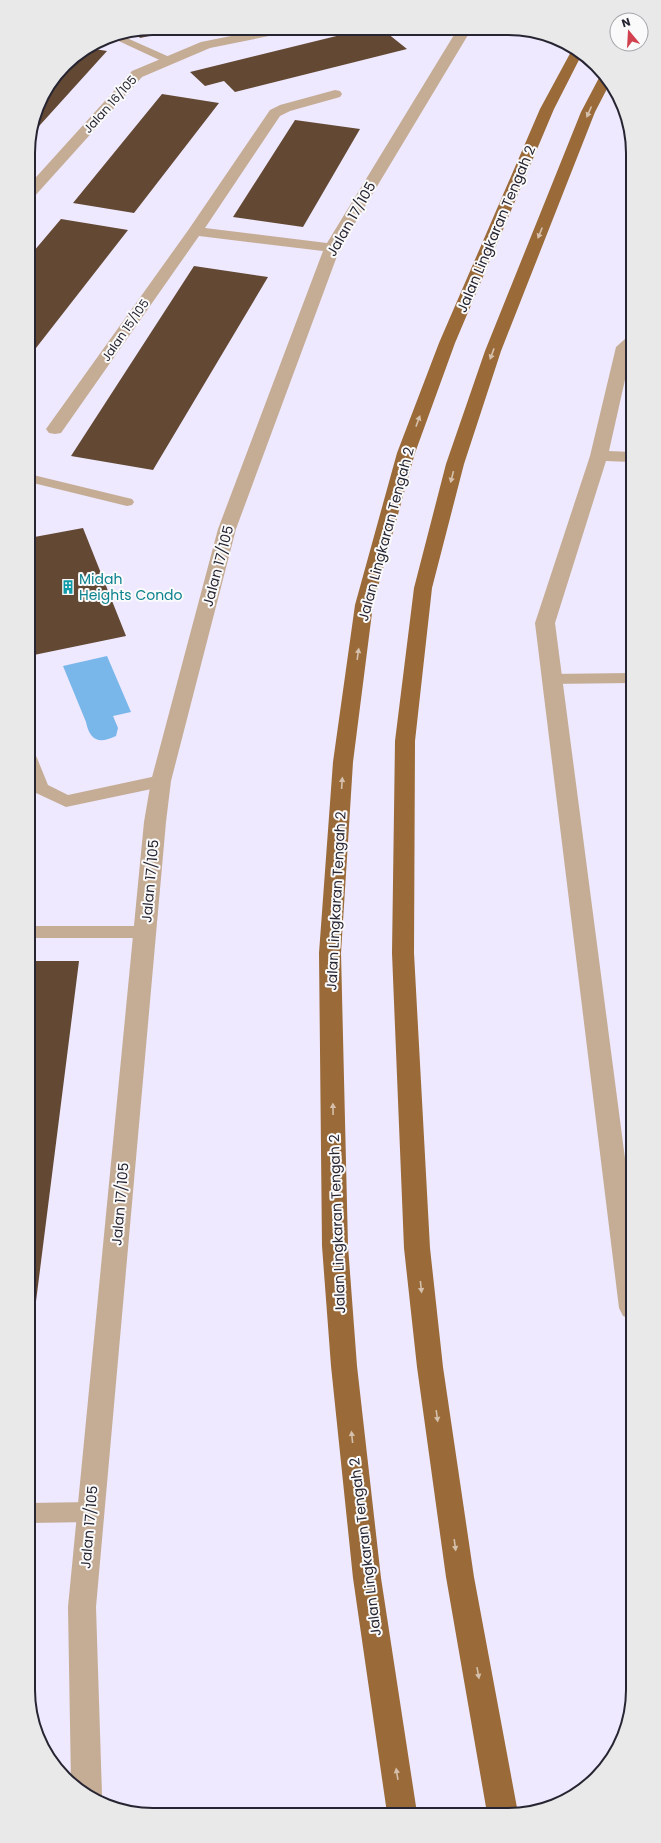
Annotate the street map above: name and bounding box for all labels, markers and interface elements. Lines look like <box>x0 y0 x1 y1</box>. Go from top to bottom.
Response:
north arrow <box>609 12 649 52</box>
text: N <box>619 14 632 31</box>
street label: Jalan 16/105 <box>79 71 141 137</box>
one-way arrow <box>586 107 592 118</box>
street label: Jalan Lingkaran Tengah 2 <box>452 143 540 315</box>
street label: Jalan 17/105 <box>322 178 380 260</box>
one-way arrow <box>537 227 543 239</box>
street label: Jalan 15/105 <box>97 295 153 365</box>
one-way arrow <box>489 348 495 360</box>
one-way arrow <box>416 414 422 426</box>
street label: Jalan Lingkaran Tengah 2 <box>353 445 419 623</box>
one-way arrow <box>448 471 454 483</box>
street label: Jalan 17/105 <box>198 523 238 609</box>
place label: Midah Heights Condo <box>79 569 183 605</box>
building icon: Midah Heights Condo <box>60 579 76 595</box>
one-way arrow <box>355 648 361 660</box>
one-way arrow <box>338 777 345 789</box>
street label: Jalan Lingkaran Tengah 2 <box>321 811 351 991</box>
street label: Jalan 17/105 <box>136 839 164 923</box>
one-way arrow <box>330 1102 336 1115</box>
street label: Jalan Lingkaran Tengah 2 <box>324 1134 350 1314</box>
street label: Jalan 17/105 <box>106 1162 134 1246</box>
one-way arrow <box>418 1281 425 1293</box>
one-way arrow <box>434 1410 440 1422</box>
one-way arrow <box>349 1431 355 1443</box>
street label: Jalan Lingkaran Tengah 2 <box>344 1457 386 1637</box>
street label: Jalan 17/105 <box>75 1485 103 1569</box>
one-way arrow <box>452 1539 458 1551</box>
one-way arrow <box>475 1667 481 1679</box>
one-way arrow <box>394 1768 400 1780</box>

